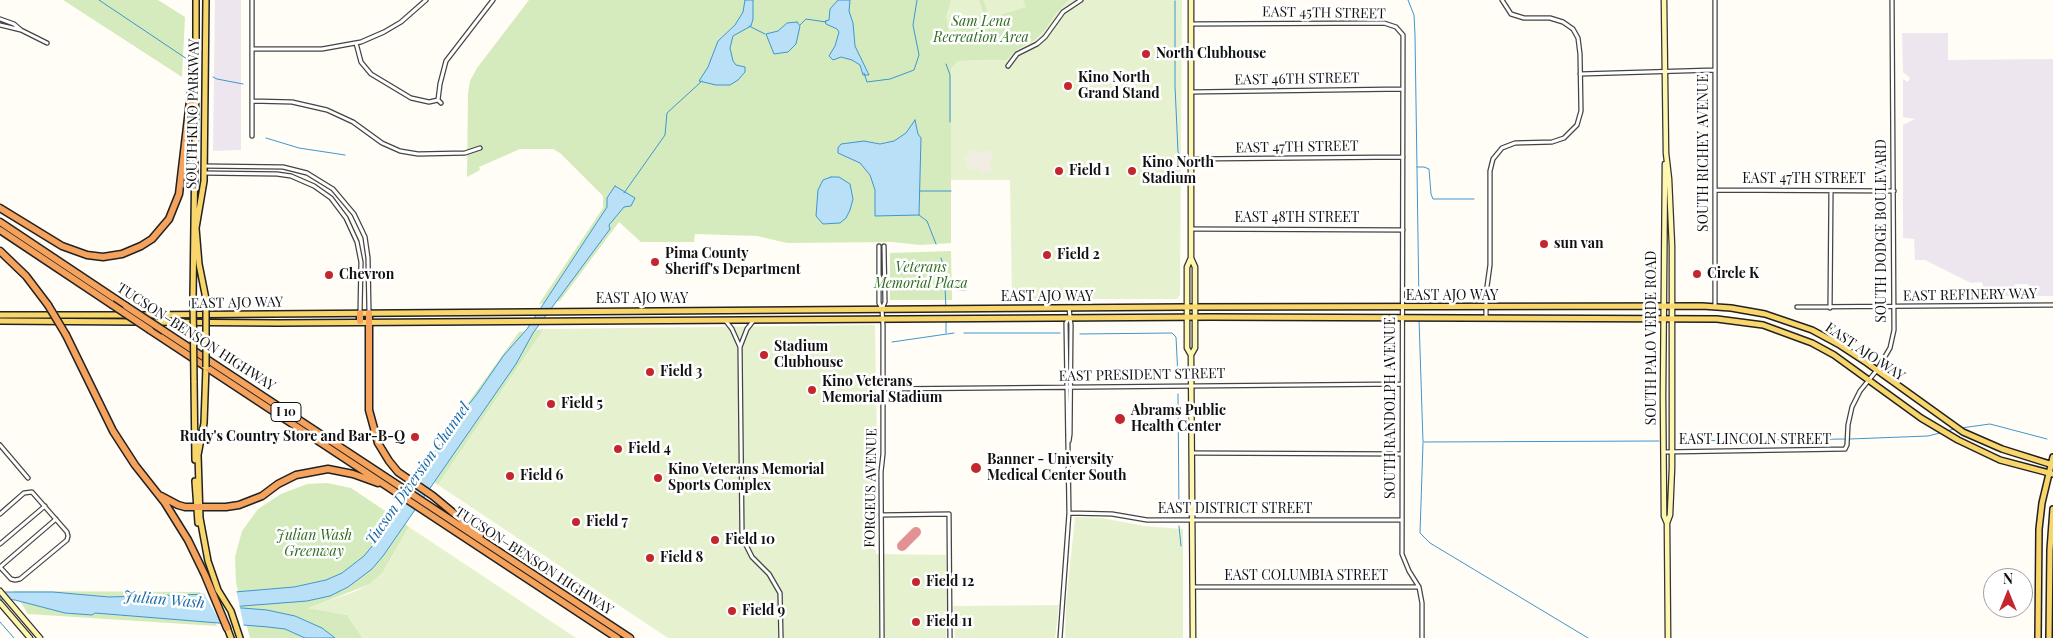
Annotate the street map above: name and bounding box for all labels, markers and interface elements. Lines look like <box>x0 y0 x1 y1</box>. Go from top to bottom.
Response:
street label: EAST 45TH STREET <box>1262 4 1386 22</box>
park label: Sam Lena Recreation Area <box>933 14 1029 46</box>
street label: SOUTH KINO PARKWAY <box>183 39 203 189</box>
place label: North Clubhouse <box>1156 46 1266 62</box>
marker: North Clubhouse <box>1140 48 1152 60</box>
place label: Kino North Grand Stand <box>1078 70 1160 102</box>
street label: EAST 46TH STREET <box>1234 70 1360 88</box>
street label: SOUTH RICHEY AVENUE <box>1696 74 1712 232</box>
marker: Kino North Grand Stand <box>1062 80 1074 92</box>
street label: EAST 47TH STREET <box>1235 138 1359 156</box>
street label: SOUTH DODGE BOULEVARD <box>1874 139 1890 323</box>
place label: Kino North Stadium <box>1142 155 1214 188</box>
place label: Field 1 <box>1069 163 1110 179</box>
marker: Field 1 <box>1053 165 1065 177</box>
marker: Kino North Stadium <box>1126 165 1138 177</box>
street label: EAST 47TH STREET <box>1742 171 1866 187</box>
street label: EAST 48TH STREET <box>1234 210 1360 226</box>
place label: sun van <box>1554 236 1604 252</box>
marker: sun van <box>1538 238 1550 250</box>
place label: Pima County Sheriff's Department <box>665 246 801 278</box>
place label: Field 2 <box>1057 247 1100 263</box>
marker: Field 2 <box>1041 249 1053 261</box>
street label: SOUTH PALO VERDE ROAD <box>1644 251 1660 425</box>
marker: Pima County Sheriff's Department <box>649 256 661 268</box>
park label: Veterans Memorial Plaza <box>874 260 968 292</box>
place label: Circle K <box>1707 266 1759 282</box>
place label: Chevron <box>339 267 394 283</box>
marker: Circle K <box>1691 268 1703 280</box>
marker: Chevron <box>323 269 335 281</box>
street label: TUCSON–BENSON HIGHWAY <box>114 279 278 395</box>
street label: EAST REFINERY WAY <box>1903 285 2037 305</box>
street label: EAST AJO WAY <box>1406 288 1498 304</box>
street label: EAST AJO WAY <box>1001 289 1093 305</box>
street label: EAST AJO WAY <box>596 291 688 307</box>
street label: EAST AJO WAY <box>191 294 283 312</box>
street label: SOUTH RANDOLPH AVENUE <box>1383 317 1399 499</box>
street label: EAST AJO WAY <box>1822 319 1908 385</box>
place label: Stadium Clubhouse <box>774 339 843 372</box>
marker: Stadium Clubhouse <box>758 349 770 361</box>
place label: Field 3 <box>660 364 702 380</box>
street label: EAST PRESIDENT STREET <box>1058 365 1226 385</box>
marker: Field 3 <box>644 366 656 378</box>
place label: Kino Veterans Memorial Stadium <box>822 374 942 407</box>
marker: Kino Veterans Memorial Stadium <box>806 384 818 396</box>
place label: Field 5 <box>561 396 603 412</box>
marker: Field 5 <box>545 398 557 410</box>
water label: Tucson Diversion Channel <box>362 399 474 549</box>
road number: I 10 <box>271 402 301 422</box>
place label: Abrams Public Health Center <box>1131 403 1226 436</box>
marker: Abrams Public Health Center <box>1113 412 1127 426</box>
street label: FORGEUS AVENUE <box>862 428 880 548</box>
place label: Rudy's Country Store and Bar-B-Q <box>180 429 405 445</box>
marker: Rudy's Country Store and Bar-B-Q <box>409 431 421 443</box>
street label: EAST LINCOLN STREET <box>1679 432 1831 448</box>
place label: Field 4 <box>628 441 671 457</box>
marker: Field 4 <box>612 443 624 455</box>
place label: Banner - University Medical Center South <box>987 452 1126 484</box>
marker: Banner - University Medical Center South <box>969 461 983 475</box>
place label: Kino Veterans Memorial Sports Complex <box>668 462 824 494</box>
place label: Field 6 <box>520 468 563 484</box>
marker: Field 6 <box>504 470 516 482</box>
marker: Kino Veterans Memorial Sports Complex <box>652 472 664 484</box>
street label: EAST DISTRICT STREET <box>1158 501 1312 517</box>
street label: TUCSON–BENSON HIGHWAY <box>452 503 616 619</box>
place label: Field 7 <box>586 514 628 530</box>
marker: Field 7 <box>570 516 582 528</box>
park label: Julian Wash Greenway <box>276 528 352 560</box>
place label: Field 10 <box>725 532 775 548</box>
marker: Field 10 <box>709 534 721 546</box>
place label: Field 8 <box>660 550 703 566</box>
marker: Field 8 <box>644 552 656 564</box>
street label: EAST COLUMBIA STREET <box>1224 568 1388 584</box>
north arrow <box>1983 568 2033 618</box>
text: N <box>2003 569 2013 588</box>
place label: Field 12 <box>926 574 974 590</box>
marker: Field 12 <box>910 576 922 588</box>
water label: Julian Wash <box>123 587 205 613</box>
place label: Field 9 <box>742 603 785 619</box>
marker: Field 9 <box>726 605 738 617</box>
place label: Field 11 <box>926 614 972 630</box>
marker: Field 11 <box>910 616 922 628</box>

